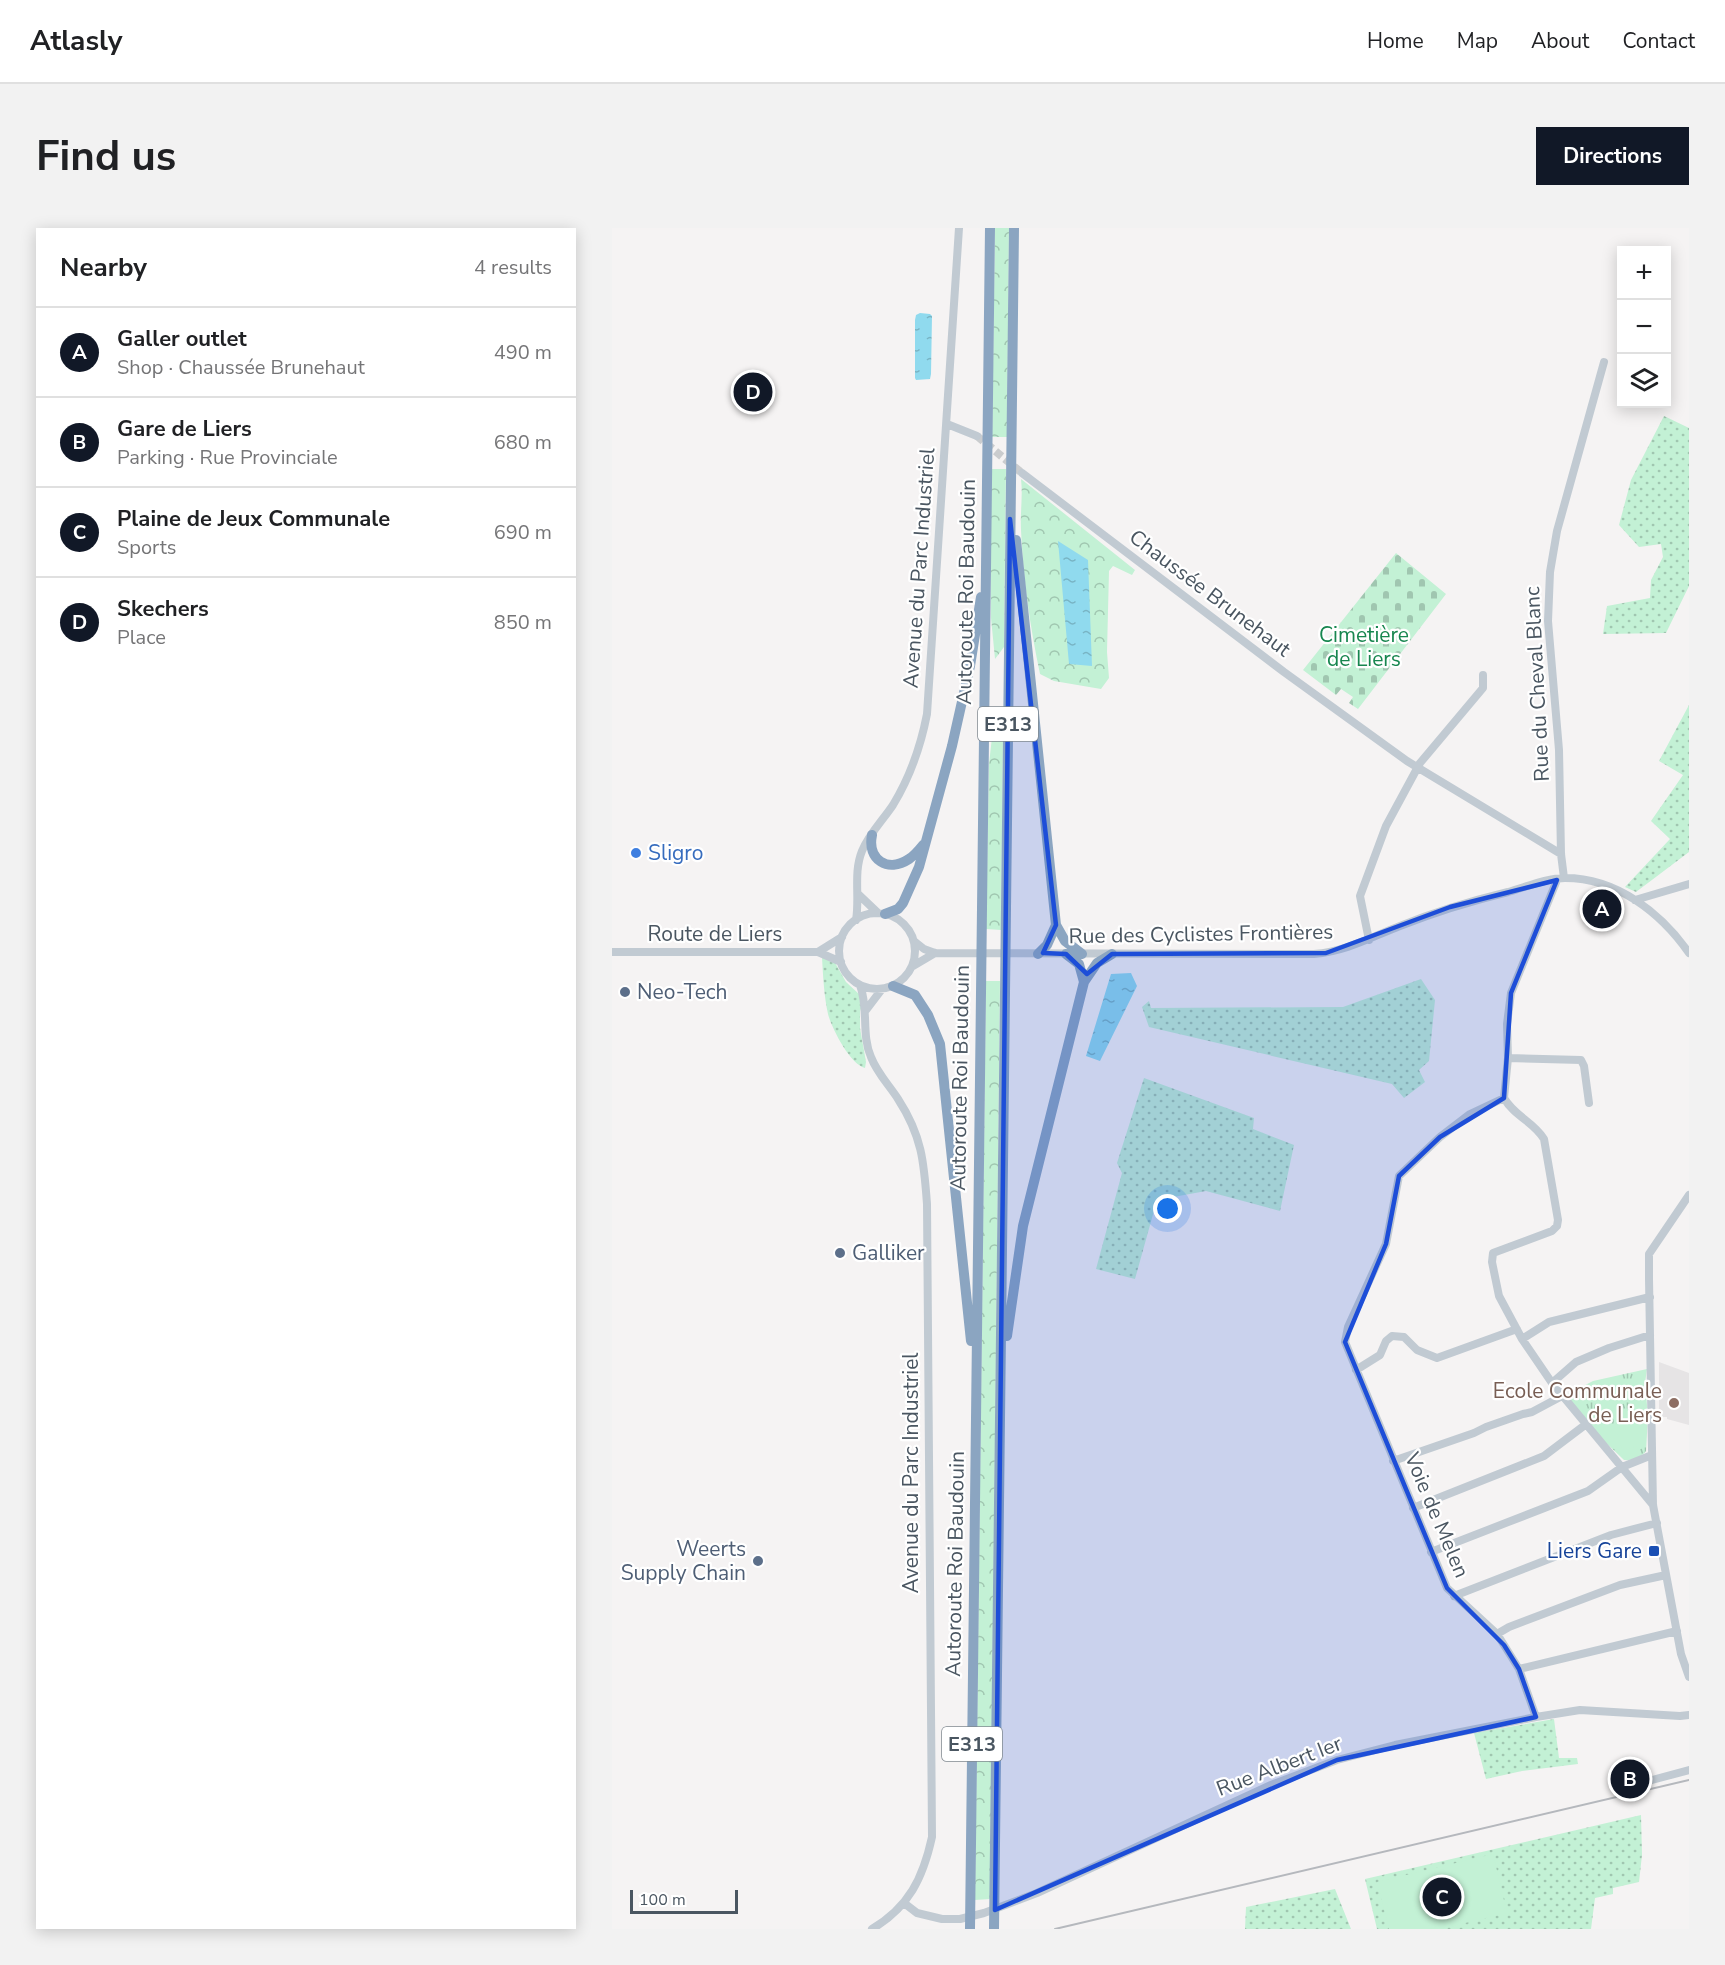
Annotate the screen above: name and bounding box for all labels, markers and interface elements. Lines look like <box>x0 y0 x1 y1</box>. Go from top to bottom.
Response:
text: Atlasly <box>30 22 122 60</box>
text: Home <box>1367 27 1424 55</box>
text: Map <box>1457 27 1498 55</box>
text: About <box>1531 27 1589 55</box>
text: Contact <box>1622 27 1695 55</box>
button: Directions <box>1536 127 1689 185</box>
text: Find us <box>36 128 176 185</box>
map controls <box>1617 246 1671 408</box>
button: + <box>1617 246 1671 300</box>
text: Nearby <box>60 250 147 285</box>
text: 4 results <box>474 254 552 281</box>
button: − <box>1617 300 1671 354</box>
text: Galler outlet <box>117 324 247 354</box>
text: A <box>72 339 87 366</box>
text: 490 m <box>494 339 552 366</box>
text: Shop · Chaussée Brunehaut <box>117 354 365 381</box>
button: layers <box>1617 354 1671 408</box>
pin: D <box>734 370 772 414</box>
text: Gare de Liers <box>117 414 252 444</box>
text: B <box>73 429 86 456</box>
text: 680 m <box>494 429 552 456</box>
text: Parking · Rue Provinciale <box>117 444 338 471</box>
street label: Avenue du Parc Industriel <box>897 446 941 689</box>
street label: Autoroute Roi Baudouin <box>950 479 982 705</box>
text: Plaine de Jeux Communale <box>117 504 390 534</box>
text: C <box>73 519 86 546</box>
text: 690 m <box>494 519 552 546</box>
street label: Chaussée Brunehaut <box>1123 523 1297 663</box>
text: Sports <box>117 534 176 561</box>
street label: Rue du Cheval Blanc <box>1518 585 1556 782</box>
text: Skechers <box>117 594 209 624</box>
text: D <box>72 609 87 636</box>
text: 850 m <box>494 609 552 636</box>
park label: Cimetière de Liers <box>1319 621 1409 673</box>
text: Place <box>117 624 166 651</box>
road number: E313 <box>978 707 1038 741</box>
place label: Sligro <box>648 839 703 867</box>
marker: Sligro <box>629 846 643 860</box>
pin: A <box>1582 886 1622 932</box>
street label: Rue des Cyclistes Frontières <box>1068 918 1334 950</box>
street label: Route de Liers <box>648 920 782 948</box>
street label: Autoroute Roi Baudouin <box>944 965 976 1191</box>
place label: Neo-Tech <box>637 978 728 1006</box>
marker: Neo-Tech <box>618 985 632 999</box>
your location <box>1153 1194 1182 1223</box>
place label: Galliker <box>852 1239 925 1267</box>
marker: Galliker <box>833 1246 847 1260</box>
street label: Avenue du Parc Industriel <box>897 1352 925 1594</box>
place label: Ecole Communale de Liers <box>1493 1377 1662 1429</box>
marker: Ecole Communale de Liers <box>1667 1396 1681 1410</box>
street label: Voie de Melen <box>1398 1447 1476 1582</box>
street label: Autoroute Roi Baudouin <box>939 1451 971 1677</box>
place label: Weerts Supply Chain <box>621 1535 746 1587</box>
place label: Liers Gare <box>1547 1537 1642 1565</box>
marker: Liers Gare <box>1647 1544 1661 1558</box>
marker: Weerts Supply Chain <box>751 1554 765 1568</box>
road number: E313 <box>942 1727 1002 1761</box>
street label: Rue Albert Ier <box>1212 1729 1346 1803</box>
pin: B <box>1610 1756 1650 1802</box>
pin: C <box>1422 1874 1462 1920</box>
scale bar <box>630 1887 738 1914</box>
text: 100 m <box>639 1889 686 1911</box>

